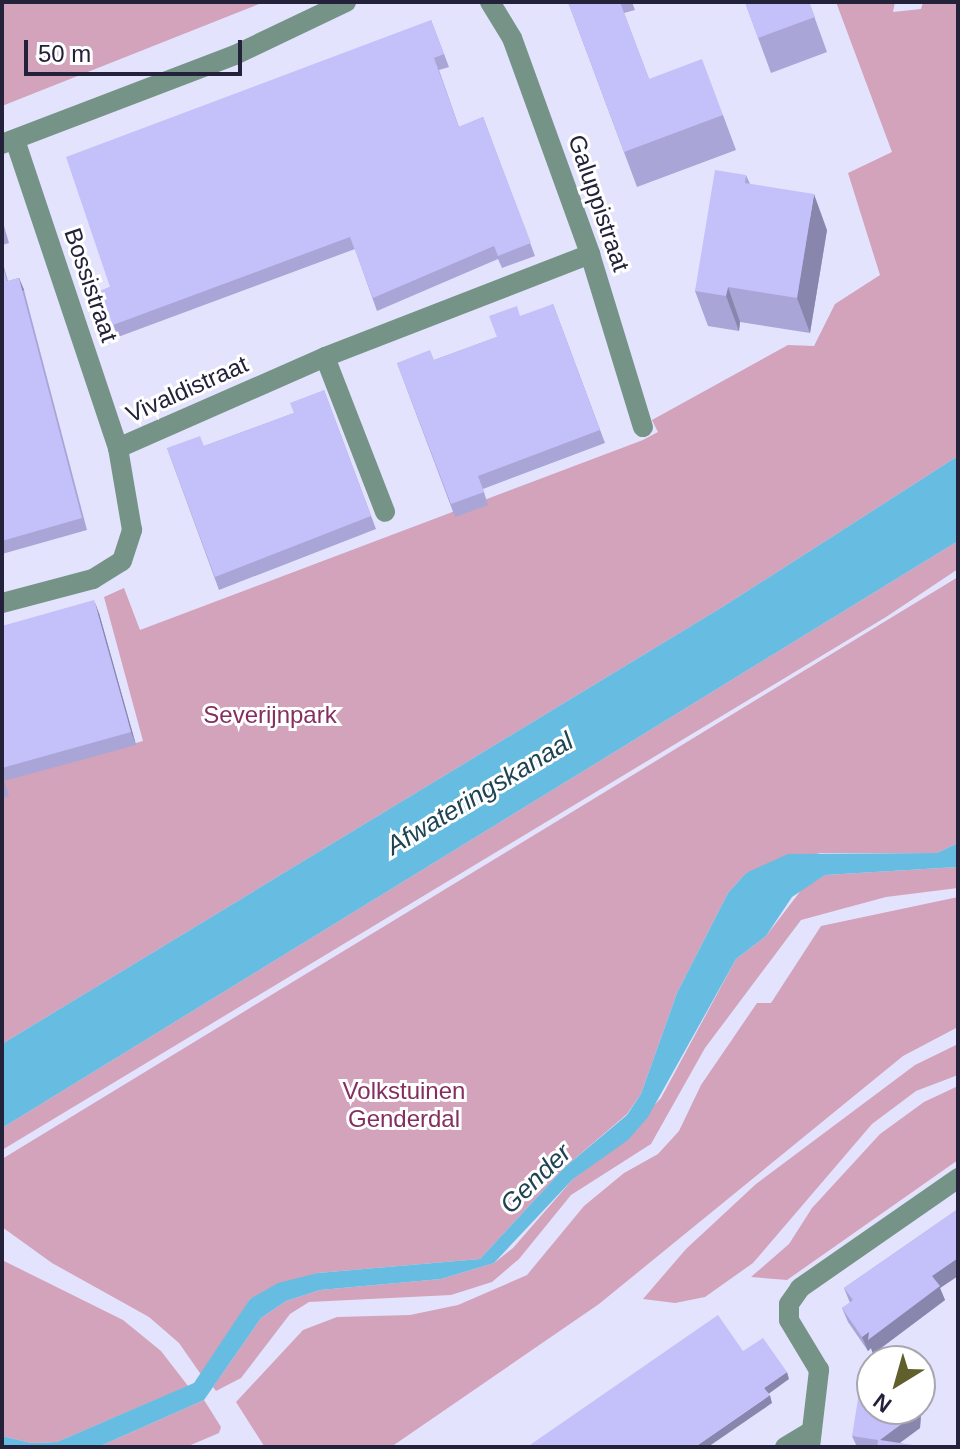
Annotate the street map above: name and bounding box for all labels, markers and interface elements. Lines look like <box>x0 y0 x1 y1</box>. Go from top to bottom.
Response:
scale bar <box>28 24 246 74</box>
text: 50 m <box>38 40 91 67</box>
street label: Galuppistraat <box>562 131 636 275</box>
street label: Bossistraat <box>58 224 124 346</box>
street label: Vivaldistraat <box>122 349 252 429</box>
park label: Severijnpark <box>203 701 337 729</box>
water label: Afwateringskanaal <box>381 726 579 862</box>
park label: Volkstuinen Genderdal <box>343 1077 465 1133</box>
water label: Gender <box>494 1138 578 1220</box>
north arrow <box>856 1345 936 1425</box>
text: N <box>869 1388 896 1418</box>

